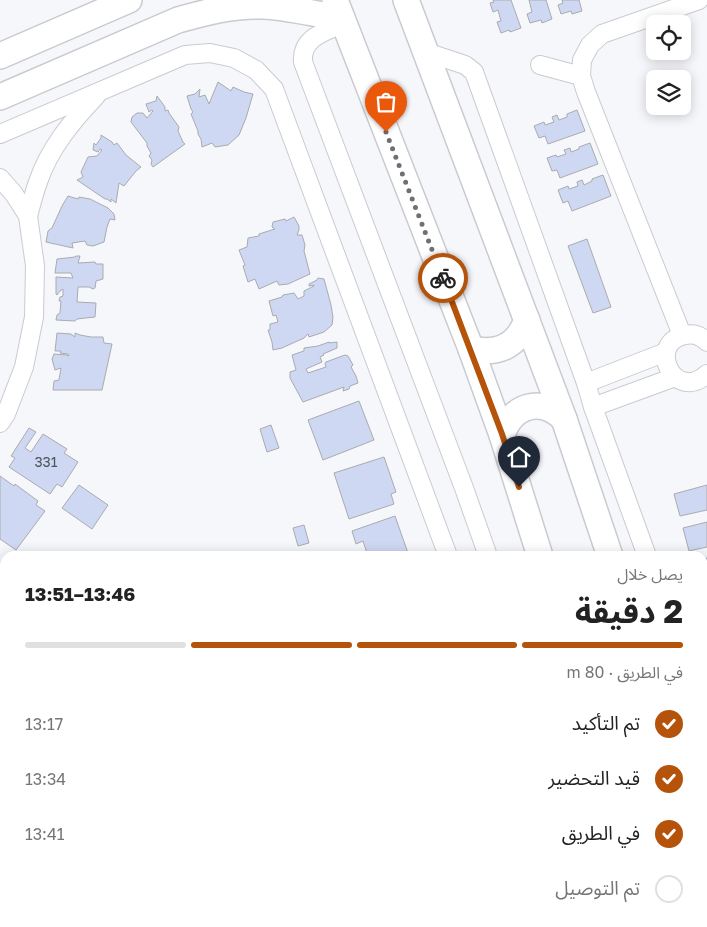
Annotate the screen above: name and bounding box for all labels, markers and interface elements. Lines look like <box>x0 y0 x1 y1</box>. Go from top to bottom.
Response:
map controls <box>646 15 691 115</box>
button: locate <box>646 15 691 60</box>
button: layers <box>646 70 691 115</box>
pin <box>365 81 407 132</box>
icon: bag <box>372 88 400 116</box>
courier <box>418 253 468 303</box>
icon: bike <box>429 264 457 292</box>
pin <box>498 436 540 487</box>
icon: home <box>505 443 533 471</box>
house number: 331 <box>34 453 58 470</box>
text: يصل خلال <box>617 564 683 584</box>
text: 13:46–13:51 <box>25 582 135 605</box>
text: 2 دقيقة <box>575 592 683 630</box>
text: في الطريق · 80 m <box>567 662 683 682</box>
icon: check <box>655 710 683 738</box>
text: تم التأكيد <box>572 711 640 734</box>
text: 13:17 <box>25 714 63 734</box>
icon: check <box>655 765 683 793</box>
text: قيد التحضير <box>548 766 640 789</box>
text: 13:34 <box>25 769 66 789</box>
icon: check <box>655 820 683 848</box>
text: في الطريق <box>562 821 640 844</box>
text: 13:41 <box>25 824 64 844</box>
text: تم التوصيل <box>555 876 640 899</box>

